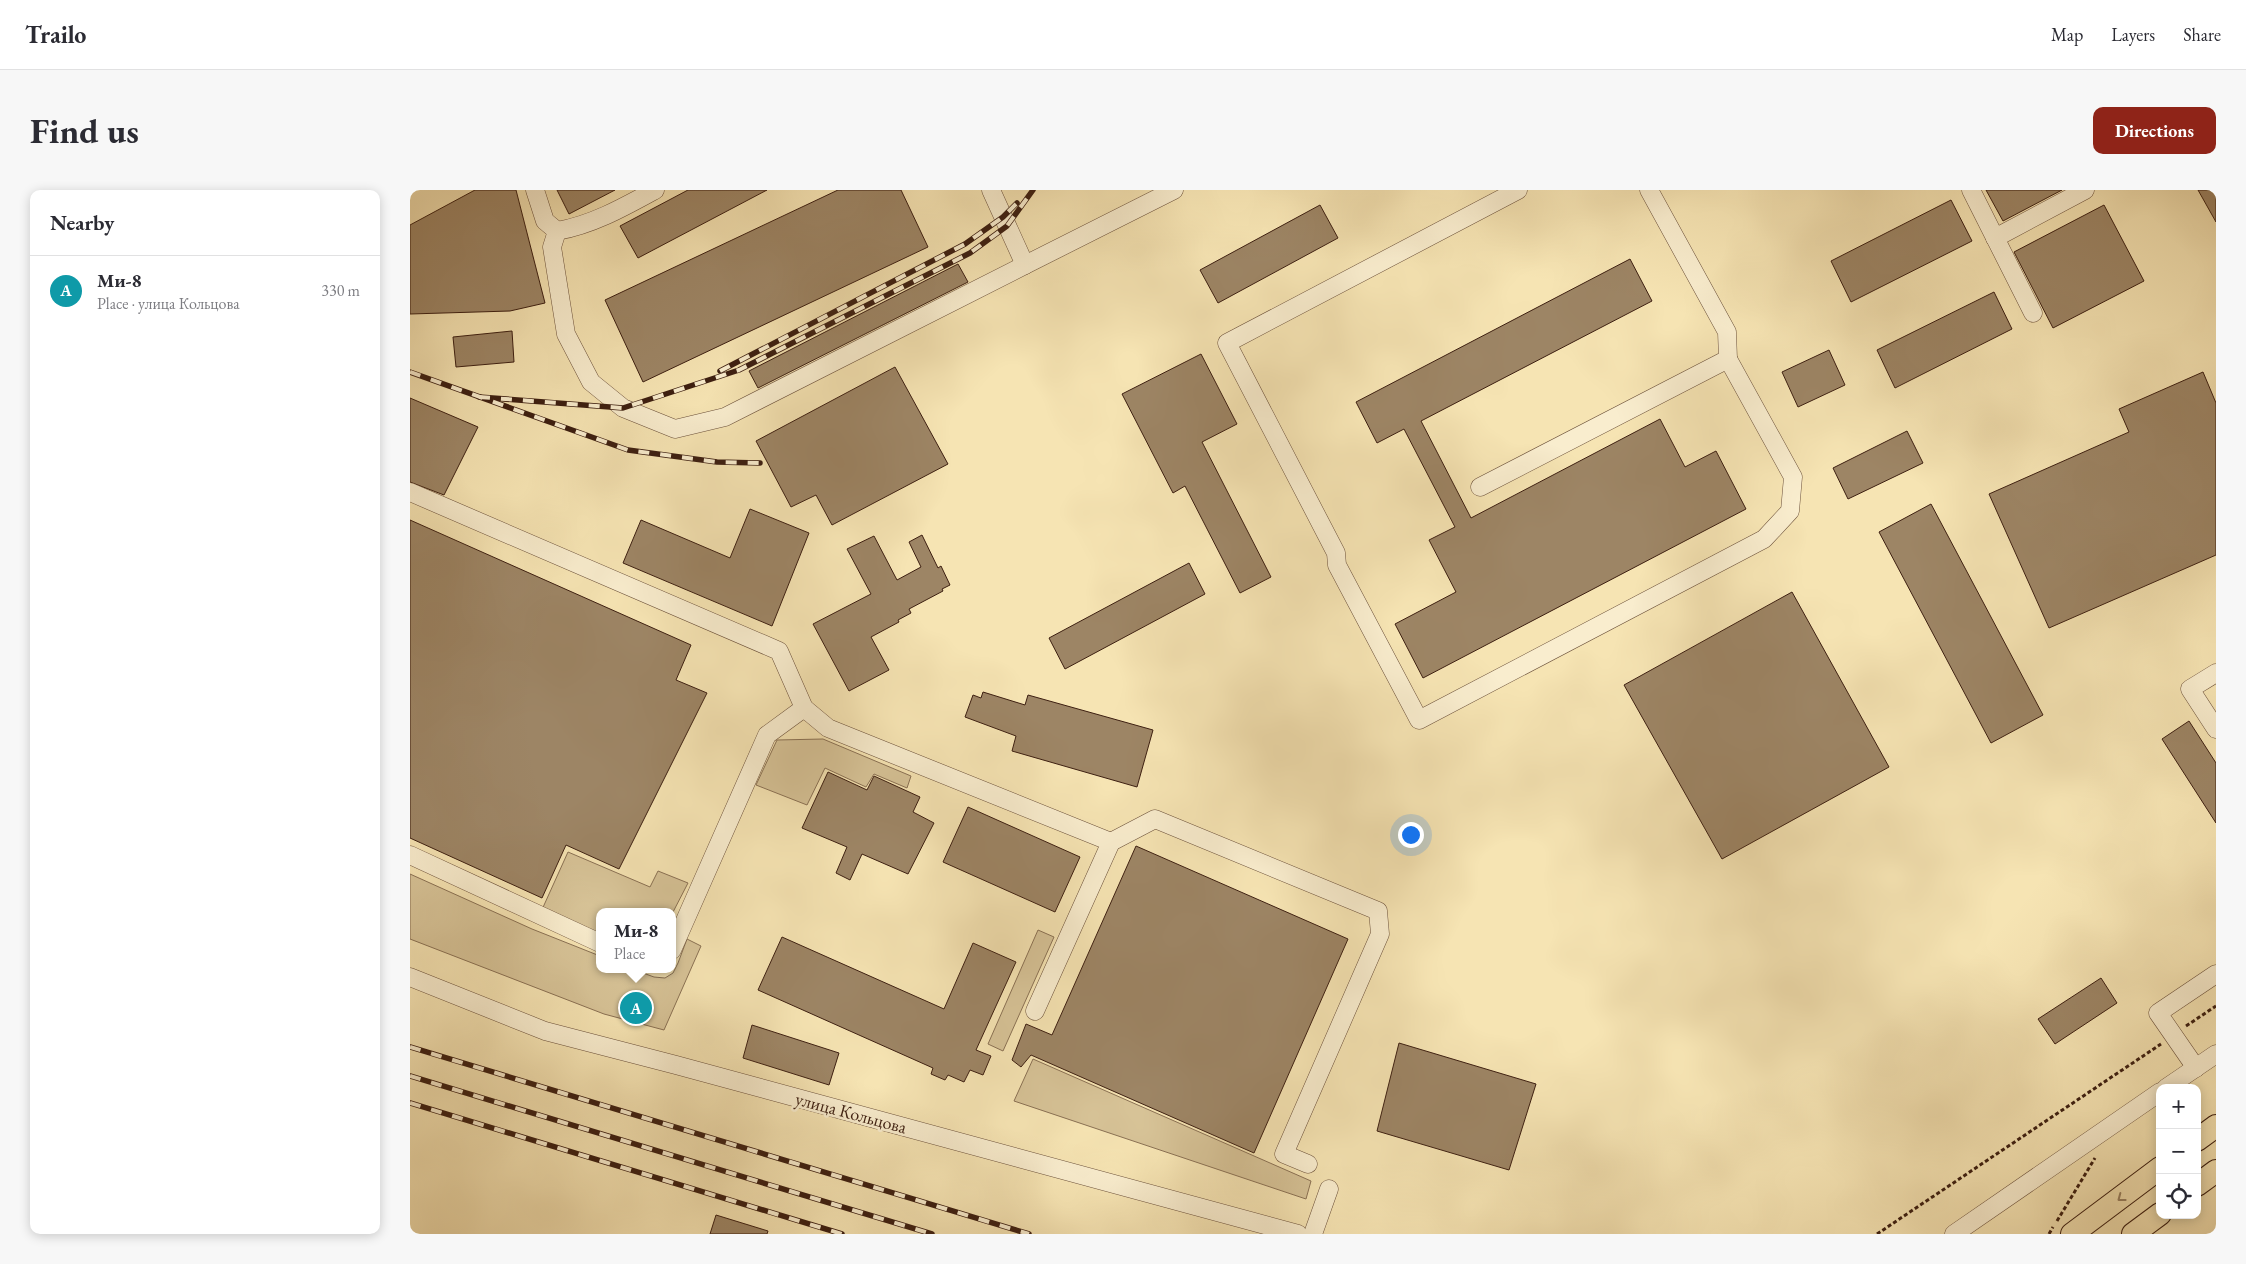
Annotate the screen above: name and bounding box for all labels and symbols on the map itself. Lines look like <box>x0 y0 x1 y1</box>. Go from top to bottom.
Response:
your location <box>1398 822 1424 848</box>
pin: A <box>620 989 652 1027</box>
street label: улица Кольцова <box>793 1087 910 1139</box>
one-way arrow <box>2118 1192 2127 1200</box>

